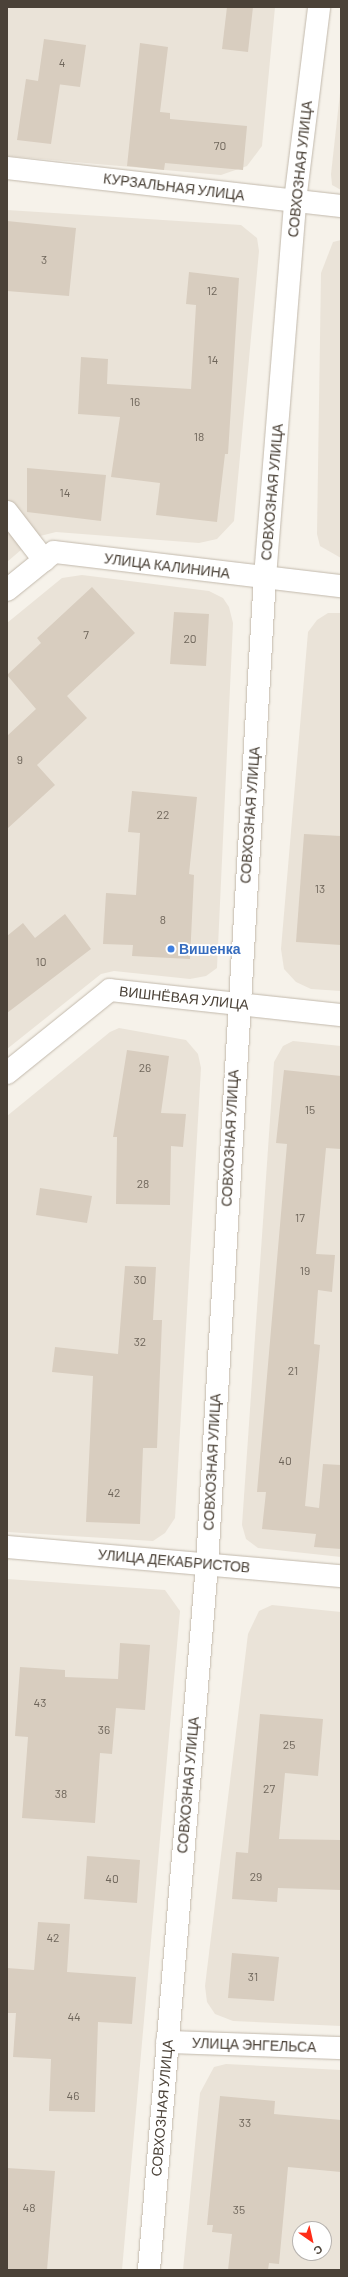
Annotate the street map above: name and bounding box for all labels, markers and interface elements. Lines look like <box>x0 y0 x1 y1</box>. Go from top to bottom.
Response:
house number: 4 <box>59 56 65 70</box>
street label: СОВХОЗНАЯ УЛИЦА <box>284 100 316 238</box>
house number: 70 <box>214 139 226 153</box>
street label: КУРЗАЛЬНАЯ УЛИЦА <box>102 170 246 204</box>
house number: 3 <box>41 253 47 267</box>
house number: 12 <box>207 284 217 298</box>
house number: 14 <box>208 353 218 367</box>
house number: 16 <box>130 395 140 409</box>
street label: СОВХОЗНАЯ УЛИЦА <box>258 423 286 561</box>
house number: 18 <box>194 430 204 444</box>
house number: 14 <box>60 486 70 500</box>
street label: УЛИЦА КАЛИНИНА <box>103 550 231 582</box>
house number: 7 <box>83 628 89 642</box>
house number: 20 <box>183 632 197 646</box>
street label: СОВХОЗНАЯ УЛИЦА <box>237 746 263 884</box>
house number: 9 <box>17 753 23 767</box>
house number: 22 <box>157 808 169 822</box>
house number: 13 <box>315 882 325 896</box>
house number: 8 <box>160 913 166 927</box>
place label: Вишенка <box>179 941 240 957</box>
marker: Вишенка <box>166 944 176 954</box>
house number: 10 <box>36 955 46 969</box>
street label: ВИШНЁВАЯ УЛИЦА <box>118 983 250 1013</box>
house number: 26 <box>139 1061 151 1075</box>
street label: СОВХОЗНАЯ УЛИЦА <box>218 1069 242 1207</box>
house number: 15 <box>305 1103 315 1117</box>
house number: 28 <box>137 1177 149 1191</box>
house number: 17 <box>295 1211 305 1225</box>
house number: 19 <box>300 1264 310 1278</box>
house number: 30 <box>134 1273 146 1287</box>
house number: 32 <box>134 1335 146 1349</box>
house number: 21 <box>288 1364 298 1378</box>
street label: СОВХОЗНАЯ УЛИЦА <box>200 1393 224 1531</box>
house number: 40 <box>278 1454 292 1468</box>
house number: 42 <box>107 1486 121 1500</box>
street label: УЛИЦА ДЕКАБРИСТОВ <box>97 1546 251 1576</box>
house number: 43 <box>34 1696 46 1710</box>
street label: СОВХОЗНАЯ УЛИЦА <box>174 1716 202 1854</box>
house number: 36 <box>98 1723 110 1737</box>
house number: 25 <box>283 1738 295 1752</box>
house number: 27 <box>263 1782 275 1796</box>
house number: 38 <box>55 1787 67 1801</box>
house number: 29 <box>250 1870 262 1884</box>
house number: 40 <box>105 1872 119 1886</box>
house number: 42 <box>46 1931 60 1945</box>
house number: 31 <box>248 1970 258 1984</box>
house number: 44 <box>67 2010 81 2024</box>
street label: УЛИЦА ЭНГЕЛЬСА <box>192 2034 316 2056</box>
street label: СОВХОЗНАЯ УЛИЦА <box>148 2039 176 2177</box>
house number: 46 <box>67 2089 79 2103</box>
house number: 33 <box>239 2116 251 2130</box>
house number: 48 <box>23 2201 35 2215</box>
house number: 35 <box>233 2203 245 2217</box>
north arrow <box>292 2221 332 2261</box>
text: С <box>312 2243 325 2258</box>

